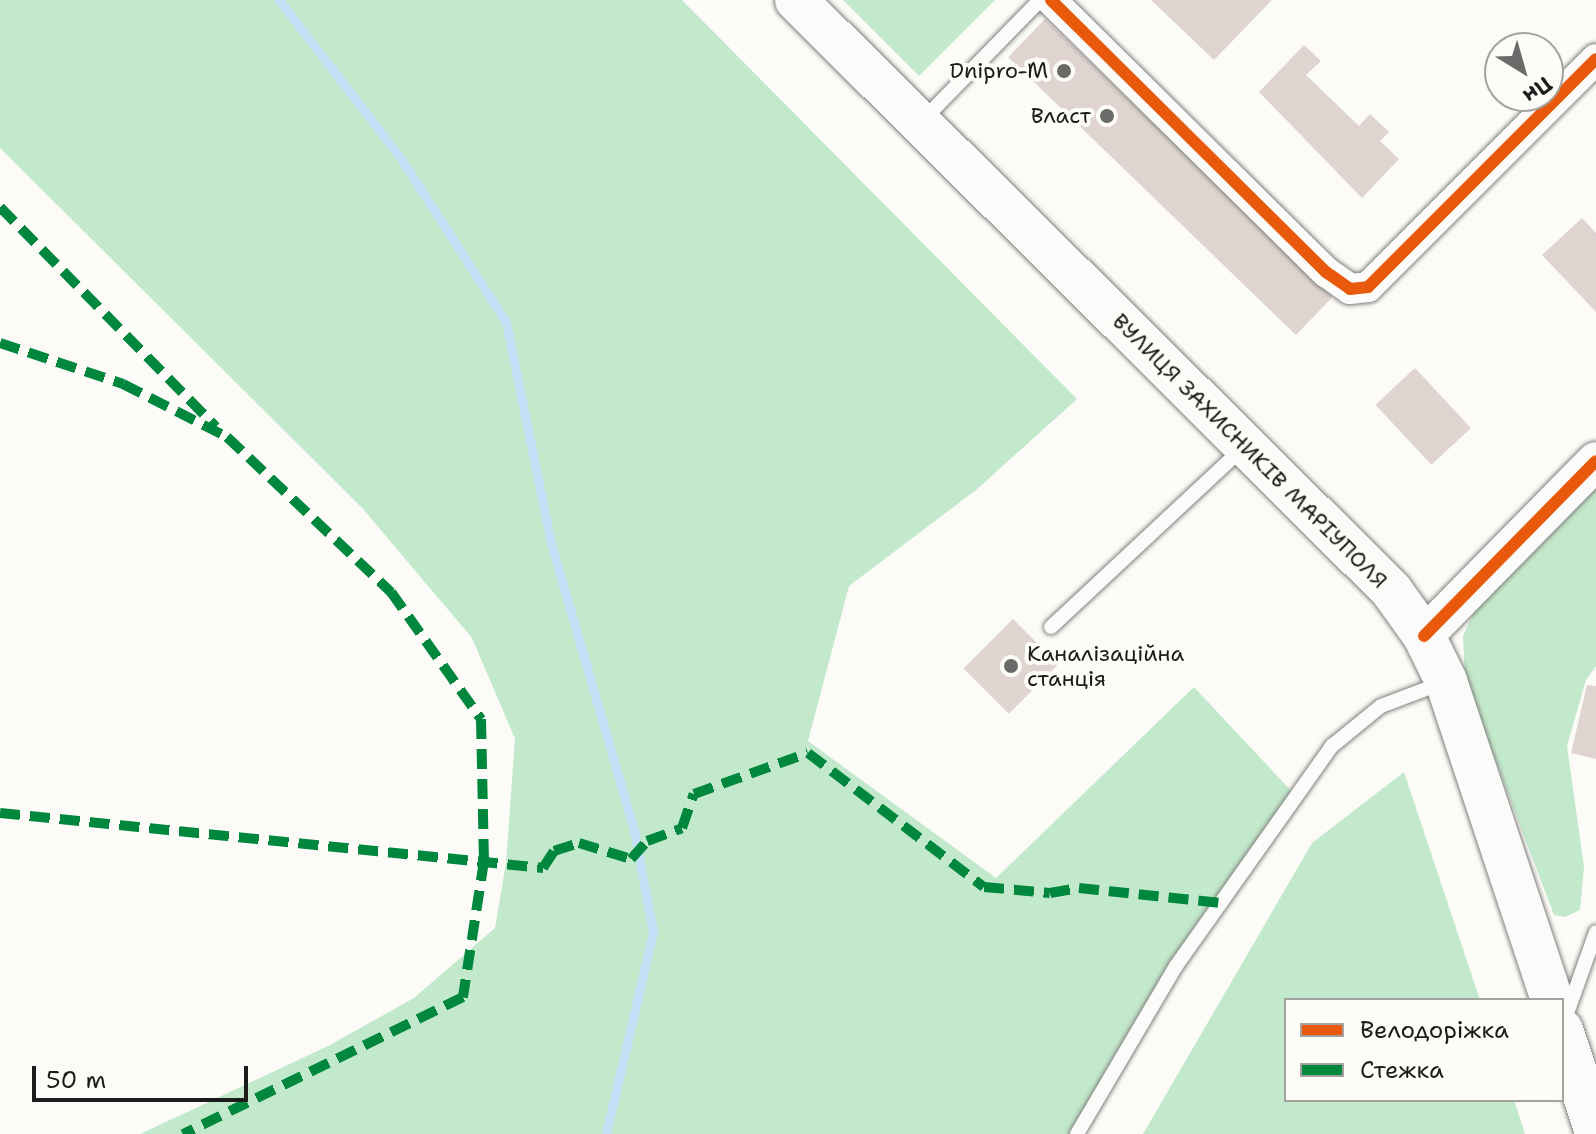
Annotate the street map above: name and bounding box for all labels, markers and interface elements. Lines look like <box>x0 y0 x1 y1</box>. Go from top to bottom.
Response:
north arrow <box>1484 32 1564 112</box>
place label: Dnipro-M <box>950 58 1048 84</box>
marker: Dnipro-M <box>1055 62 1073 80</box>
text: Пн <box>1517 70 1558 110</box>
place label: Власт <box>1031 103 1091 129</box>
marker: Власт <box>1098 107 1116 125</box>
street label: ВУЛИЦЯ ЗАХИСНИКІВ МАРІУПОЛЯ <box>1107 308 1393 594</box>
place label: Каналізаційна станція <box>1027 640 1184 692</box>
marker: Каналізаційна станція <box>1002 657 1020 675</box>
legend <box>1284 998 1564 1102</box>
text: Велодоріжка <box>1360 1014 1509 1046</box>
scale bar <box>36 1050 252 1100</box>
text: Стежка <box>1360 1054 1444 1086</box>
text: 50 m <box>46 1064 106 1096</box>

